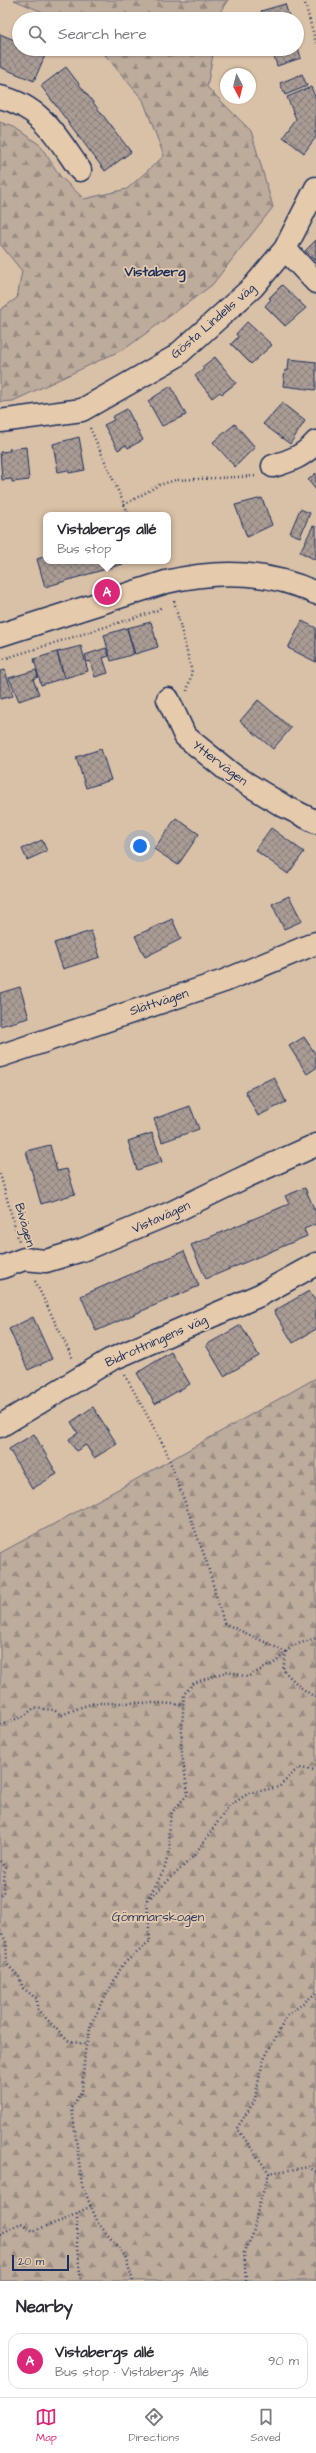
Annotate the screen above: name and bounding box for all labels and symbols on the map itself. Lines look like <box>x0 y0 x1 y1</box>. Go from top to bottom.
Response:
north arrow <box>220 68 256 104</box>
district label: Vistaberg <box>123 262 186 283</box>
street label: Gösta Lindells väg <box>167 279 260 364</box>
pin: A <box>94 577 120 607</box>
street label: Yttervägen <box>188 736 252 791</box>
your location <box>130 836 150 856</box>
street label: Slättvägen <box>127 984 192 1021</box>
street label: Vistavägen <box>129 1196 194 1239</box>
street label: Bivägen <box>9 1201 40 1250</box>
street label: Bidrottningens väg <box>102 1310 211 1372</box>
park label: Gömmarskogen <box>112 1908 205 1927</box>
scale bar <box>12 2253 69 2272</box>

